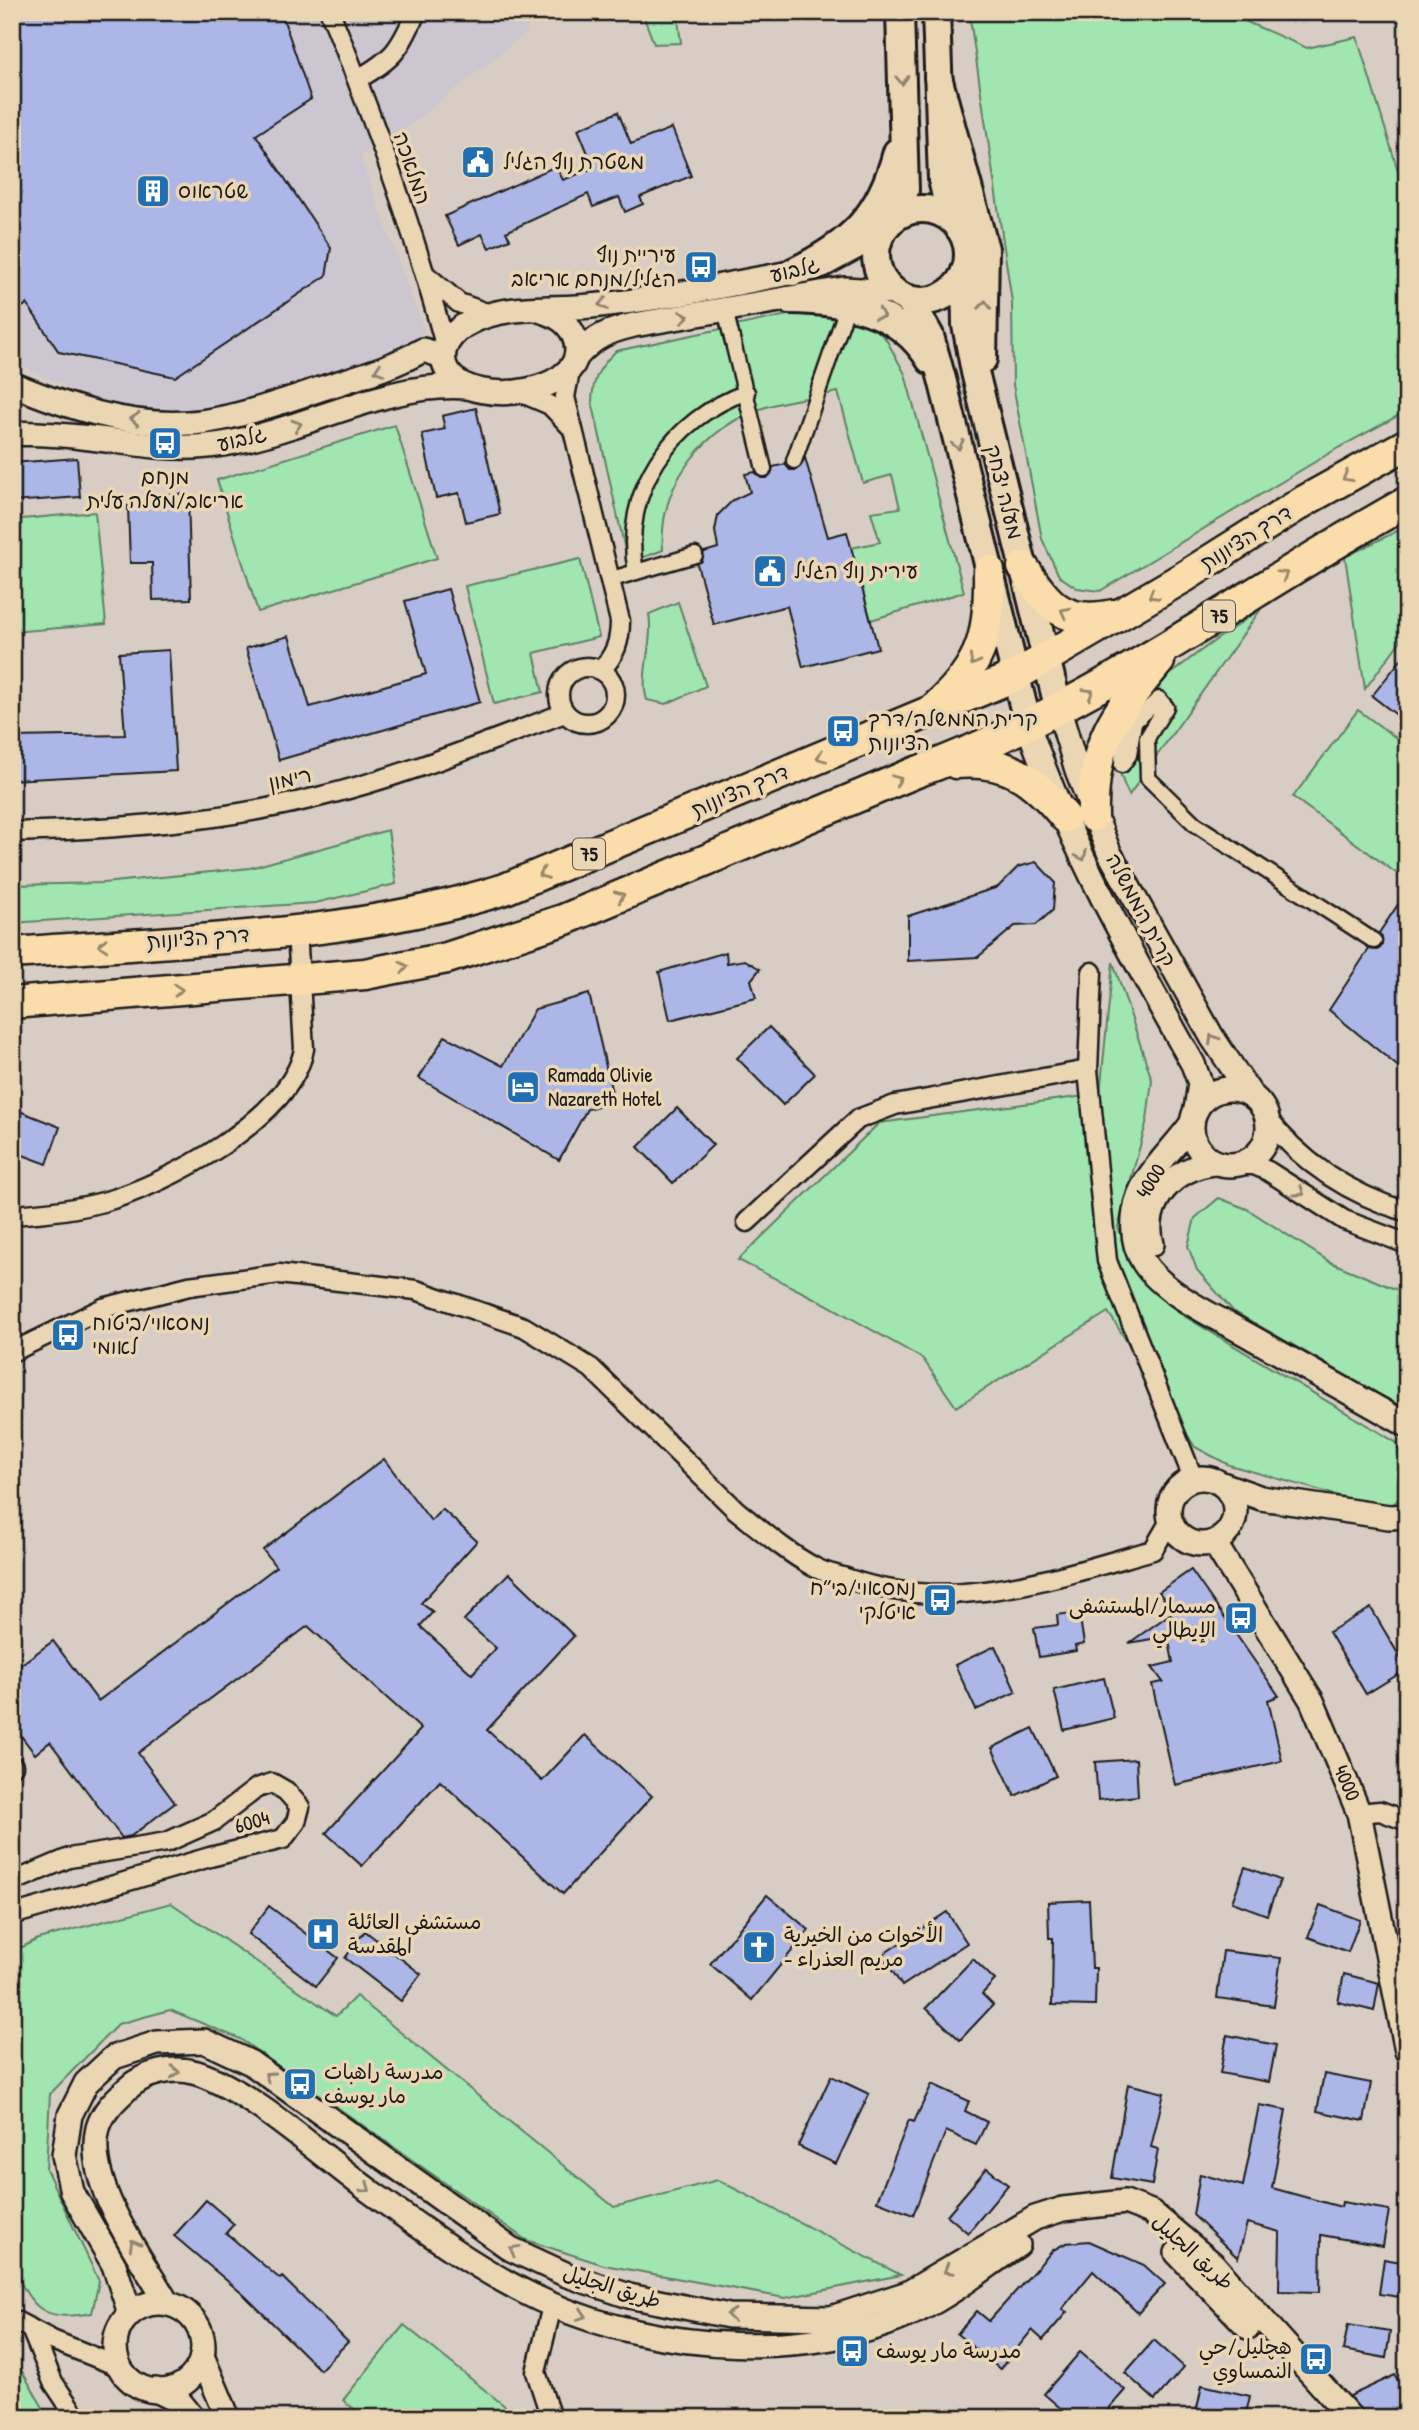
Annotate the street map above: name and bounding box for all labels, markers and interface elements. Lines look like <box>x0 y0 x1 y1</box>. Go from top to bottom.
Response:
one-way arrow <box>894 75 909 86</box>
street label: המלאכה <box>387 128 438 208</box>
public building icon: משטרת נוף הגליל <box>459 143 497 181</box>
place label: משטרת נוף הגליל <box>503 147 644 176</box>
building icon: שטראוס <box>134 172 172 210</box>
place label: שטראוס <box>178 176 248 205</box>
place label: עיריית נוף הגליל/מנחם אריאב <box>511 240 676 293</box>
bus stop icon: עיריית נוף הגליל/מנחם אריאב <box>682 248 720 286</box>
street label: גלבוע <box>767 250 823 289</box>
one-way arrow <box>597 296 609 311</box>
one-way arrow <box>977 300 992 311</box>
one-way arrow <box>873 307 885 321</box>
one-way arrow <box>678 310 690 325</box>
one-way arrow <box>374 361 386 376</box>
one-way arrow <box>129 412 140 427</box>
one-way arrow <box>291 418 303 433</box>
street label: גלבוע <box>214 419 270 458</box>
bus stop icon: מנחם אריאב/מעלה עלית <box>146 424 184 462</box>
one-way arrow <box>950 439 964 451</box>
street label: מעלה יצחק <box>979 442 1030 542</box>
place label: מנחם אריאב/מעלה עלית <box>85 462 244 515</box>
one-way arrow <box>1342 469 1354 482</box>
street label: דרך הציונות <box>1194 498 1297 577</box>
public building icon: עירית נוף הגליל <box>751 552 789 590</box>
place label: עירית נוף הגליל <box>794 556 918 585</box>
one-way arrow <box>1275 570 1288 583</box>
one-way arrow <box>1147 587 1160 600</box>
road number: 75 <box>1203 600 1235 632</box>
one-way arrow <box>1059 607 1072 620</box>
one-way arrow <box>969 654 983 667</box>
one-way arrow <box>1081 689 1094 702</box>
place label: קרית הממשלה/דרך הציונות <box>868 704 1038 757</box>
bus stop icon: קרית הממשלה/דרך הציונות <box>824 712 862 750</box>
one-way arrow <box>815 748 827 762</box>
street label: דרך הציונות <box>687 757 793 824</box>
street label: רימון <box>266 760 314 797</box>
one-way arrow <box>890 774 903 788</box>
road number: 75 <box>573 838 605 870</box>
street label: קרית הממשלה <box>1099 848 1184 972</box>
one-way arrow <box>1074 849 1088 861</box>
one-way arrow <box>538 865 550 879</box>
one-way arrow <box>612 890 625 904</box>
street label: דרך הציונות <box>145 919 251 956</box>
one-way arrow <box>98 937 109 952</box>
one-way arrow <box>398 960 410 975</box>
one-way arrow <box>173 983 184 998</box>
one-way arrow <box>1208 1034 1221 1047</box>
place label: Ramada Olivie Nazareth Hotel <box>548 1060 662 1113</box>
hotel icon: Ramada Olivie Nazareth Hotel <box>504 1068 542 1106</box>
street label: 4000 <box>1129 1158 1172 1204</box>
one-way arrow <box>1292 1184 1305 1197</box>
place label: נמסאוי/ביטוח לאומי <box>92 1308 210 1361</box>
bus stop icon: נמסאוי/ביטוח לאומי <box>49 1316 87 1354</box>
place label: נמסאוי/בי״ח איטלקי <box>810 1573 916 1626</box>
bus stop icon: נמסאוי/בי״ח איטלקי <box>921 1581 959 1619</box>
place label: مسمار/المستشفى الإيطالي <box>1069 1591 1216 1649</box>
bus stop icon: مسمار/المستشفى الإيطالي <box>1222 1599 1260 1637</box>
street label: 4000 <box>1327 1761 1368 1805</box>
street label: 6004 <box>231 1803 273 1840</box>
place label: مستشفى العائلة المقدسة <box>348 1907 481 1960</box>
hospital icon: مستشفى العائلة المقدسة <box>304 1915 342 1953</box>
place label: الأخوات من الخيرية - مريم العذراء <box>784 1920 943 1975</box>
church icon: الأخوات من الخيرية - مريم العذراء <box>740 1928 778 1966</box>
place label: مدرسة راهبات مار يوسف <box>324 2057 444 2110</box>
one-way arrow <box>170 2064 181 2079</box>
bus stop icon: مدرسة راهبات مار يوسف <box>281 2065 319 2103</box>
one-way arrow <box>264 2072 277 2084</box>
one-way arrow <box>358 2180 371 2193</box>
street label: طريق الجليل <box>1146 2207 1241 2296</box>
one-way arrow <box>129 2239 142 2251</box>
one-way arrow <box>509 2245 522 2258</box>
street label: طريق الجليل <box>559 2258 665 2315</box>
one-way arrow <box>942 2262 955 2275</box>
one-way arrow <box>576 2307 588 2321</box>
one-way arrow <box>725 2308 736 2323</box>
bus stop icon: مدرسة مار يوسف <box>833 2332 871 2370</box>
place label: هچليل/حي النمساوي <box>1199 2332 1292 2386</box>
place label: مدرسة مار يوسف <box>876 2336 1021 2365</box>
bus stop icon: هچليل/حي النمساوي <box>1297 2340 1335 2378</box>

